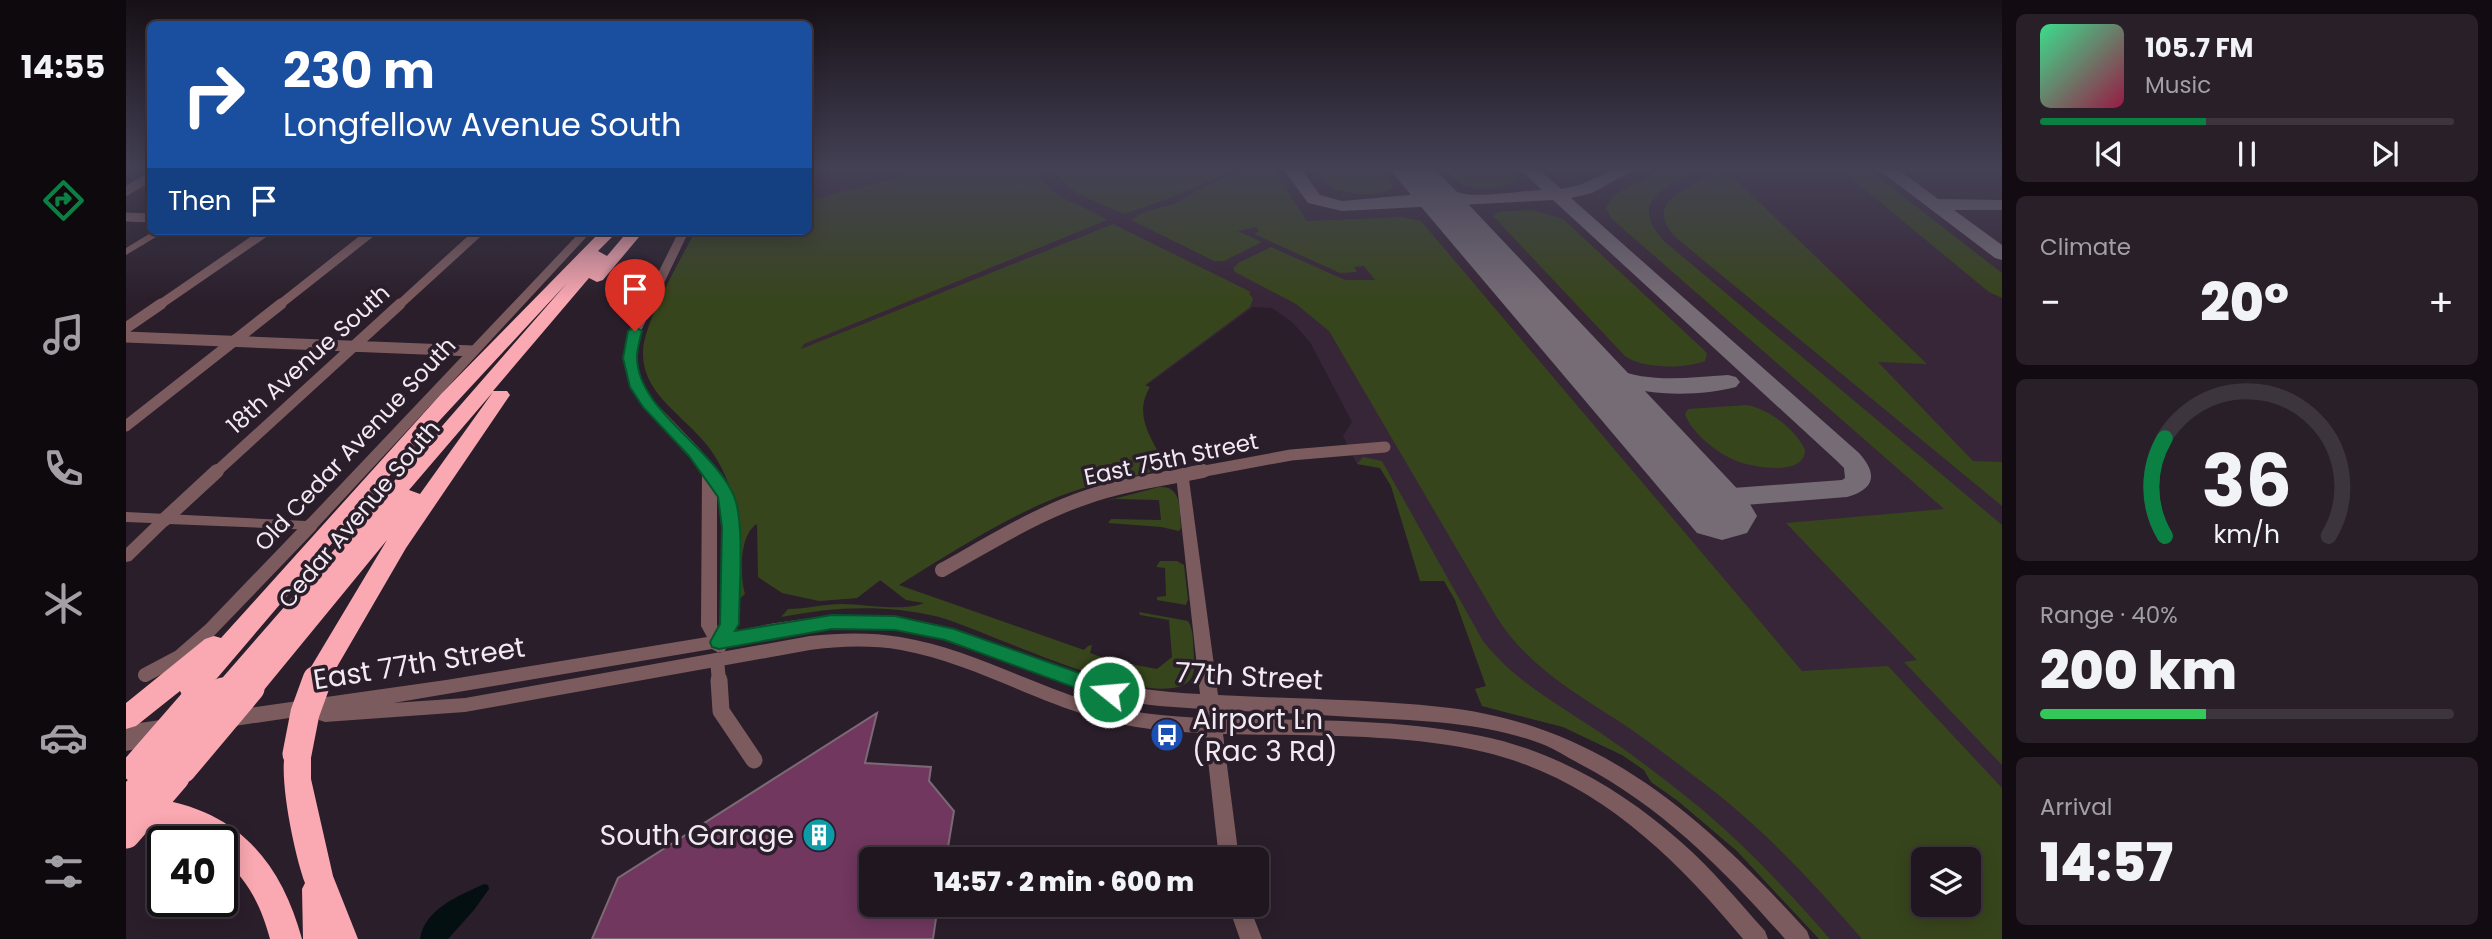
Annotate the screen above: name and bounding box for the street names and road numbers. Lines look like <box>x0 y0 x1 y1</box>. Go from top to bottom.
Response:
street label: 18th Avenue South <box>219 277 397 441</box>
street label: Old Cedar Avenue South <box>249 332 461 556</box>
street label: Cedar Avenue South <box>272 415 446 613</box>
street label: East 75th Street <box>1081 425 1261 493</box>
street label: East 77th Street <box>310 628 528 699</box>
street label: 77th Street <box>1174 653 1324 700</box>

